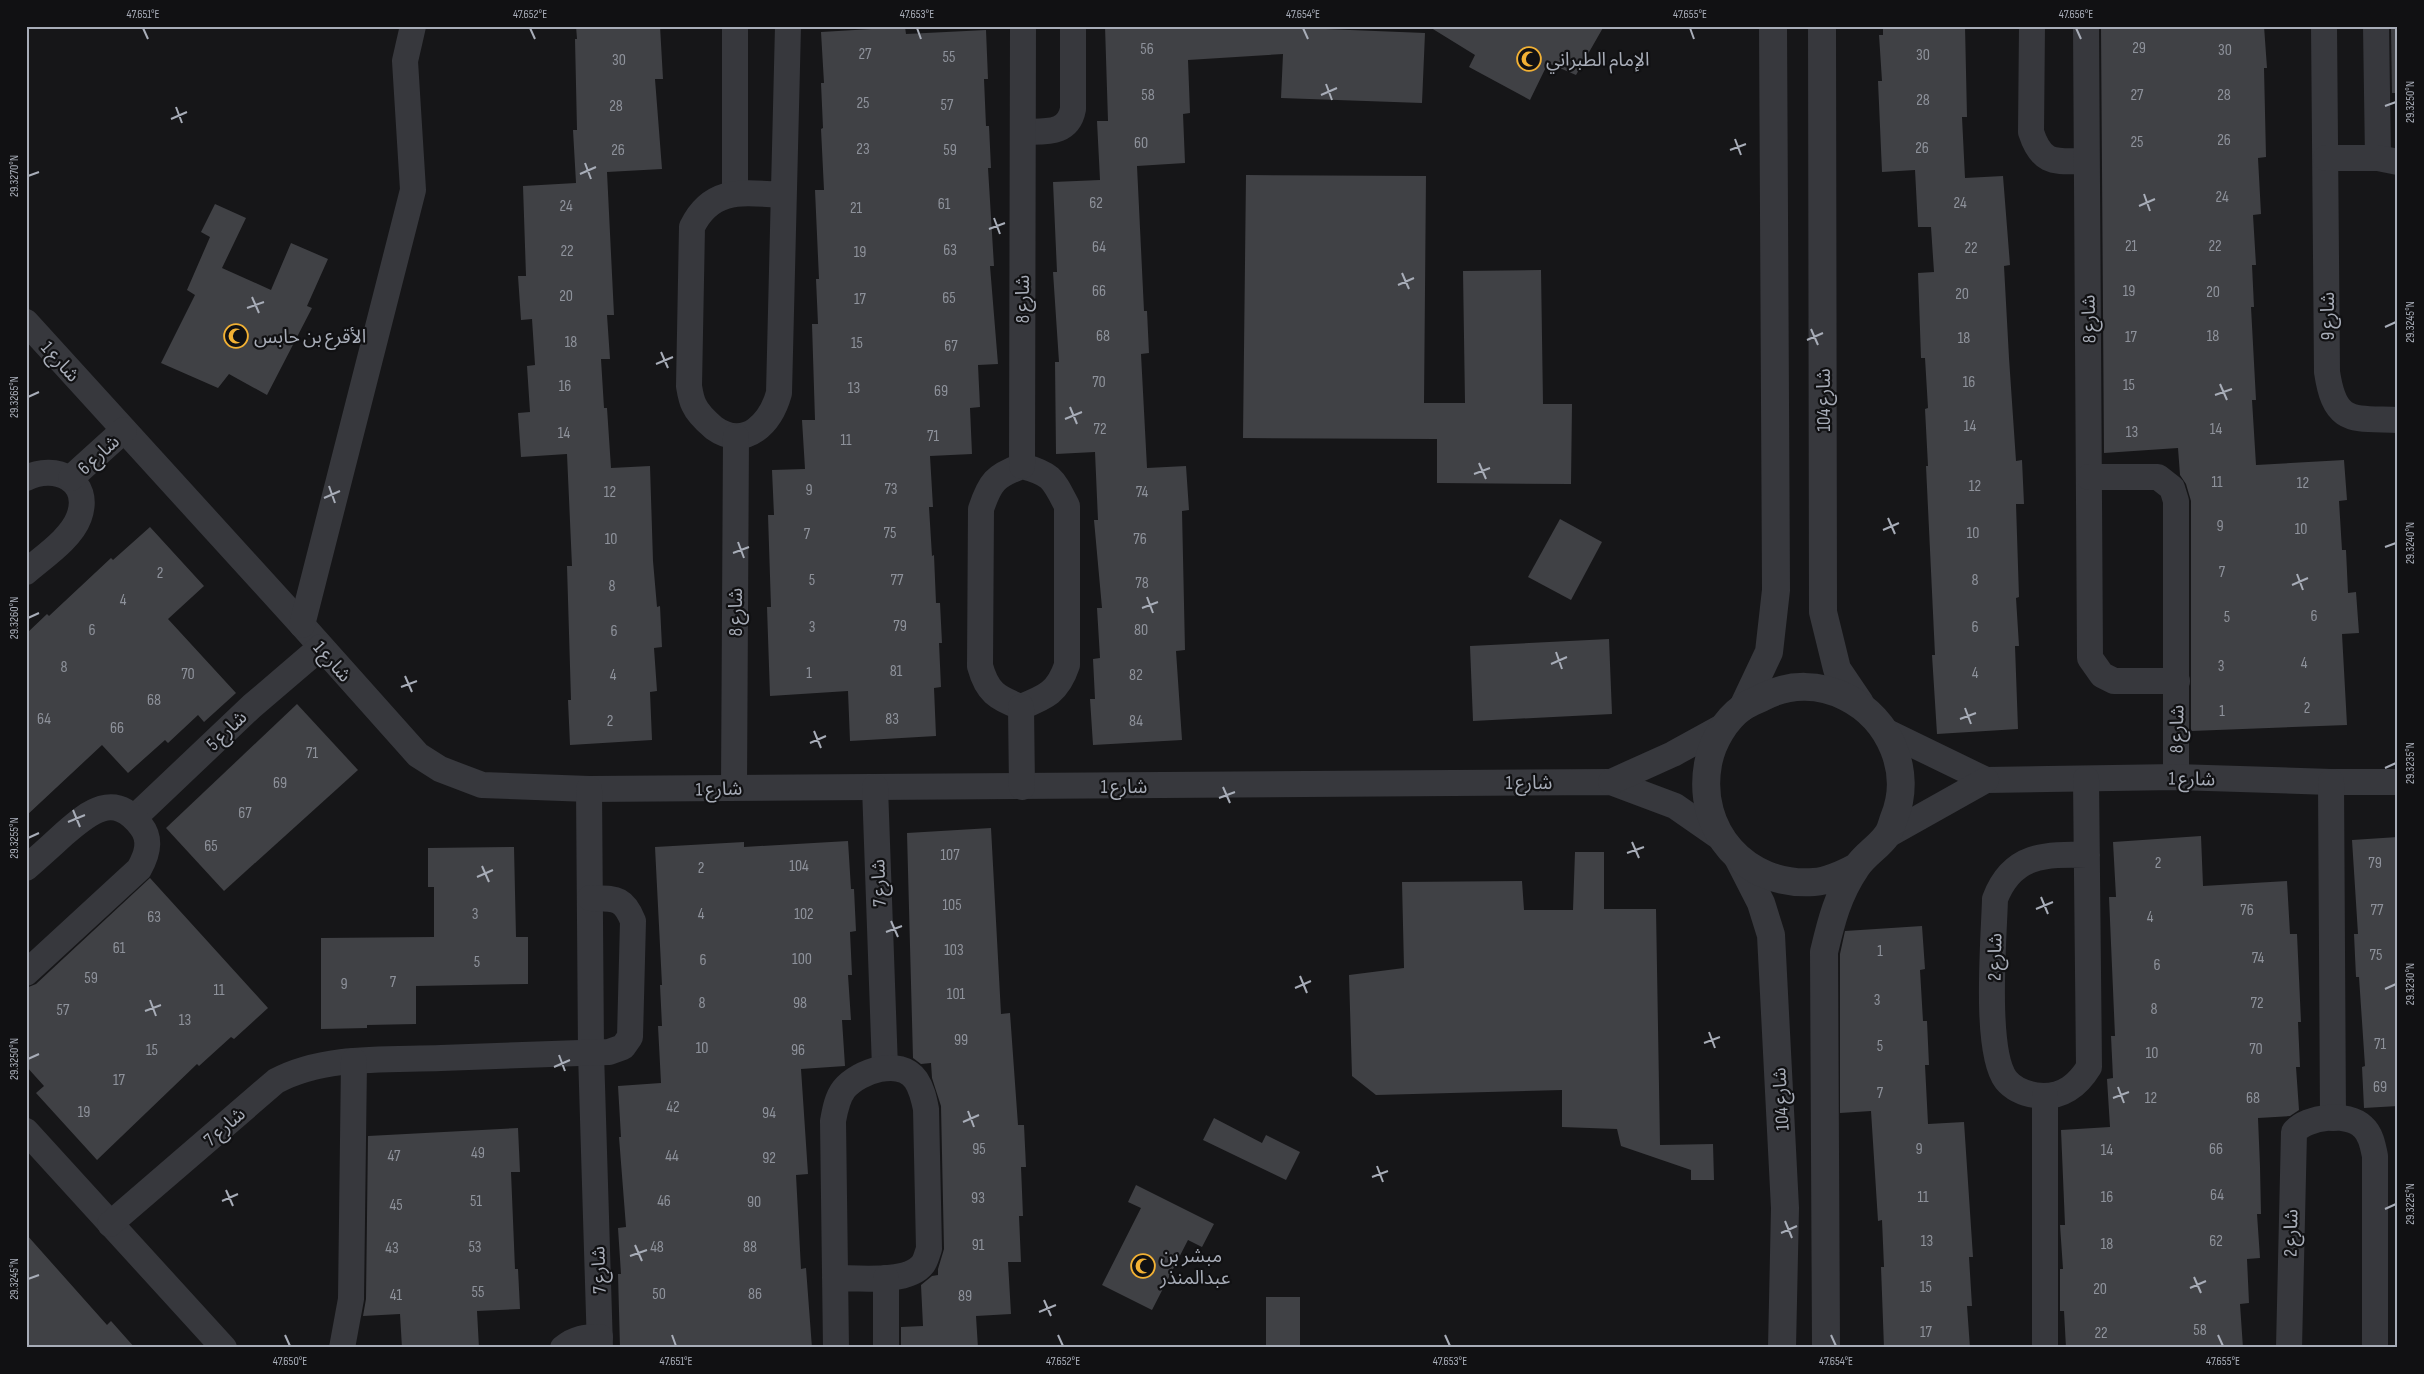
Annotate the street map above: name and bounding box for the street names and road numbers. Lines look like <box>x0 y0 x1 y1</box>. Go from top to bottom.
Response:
street label: شارع 8 <box>1012 275 1036 323</box>
street label: شارع 9 <box>2317 292 2341 340</box>
street label: شارع 8 <box>2078 295 2102 343</box>
street label: شارع 1 <box>35 337 84 388</box>
street label: شارع 104 <box>1813 368 1837 432</box>
street label: شارع 6 <box>73 430 125 481</box>
street label: شارع 8 <box>725 588 749 636</box>
street label: شارع 1 <box>307 637 356 688</box>
street label: شارع 8 <box>2166 705 2190 753</box>
street label: شارع 5 <box>202 706 253 757</box>
street label: شارع 1 <box>2168 768 2216 792</box>
street label: شارع 1 <box>1506 772 1552 796</box>
street label: شارع 1 <box>1101 776 1147 800</box>
street label: شارع 1 <box>695 778 743 802</box>
street label: شارع 7 <box>867 859 893 907</box>
street label: شارع 2 <box>1984 933 2008 981</box>
street label: شارع 104 <box>1768 1067 1796 1131</box>
street label: شارع 7 <box>199 1103 251 1152</box>
street label: شارع 2 <box>2280 1209 2304 1257</box>
street label: شارع 7 <box>587 1246 613 1294</box>

